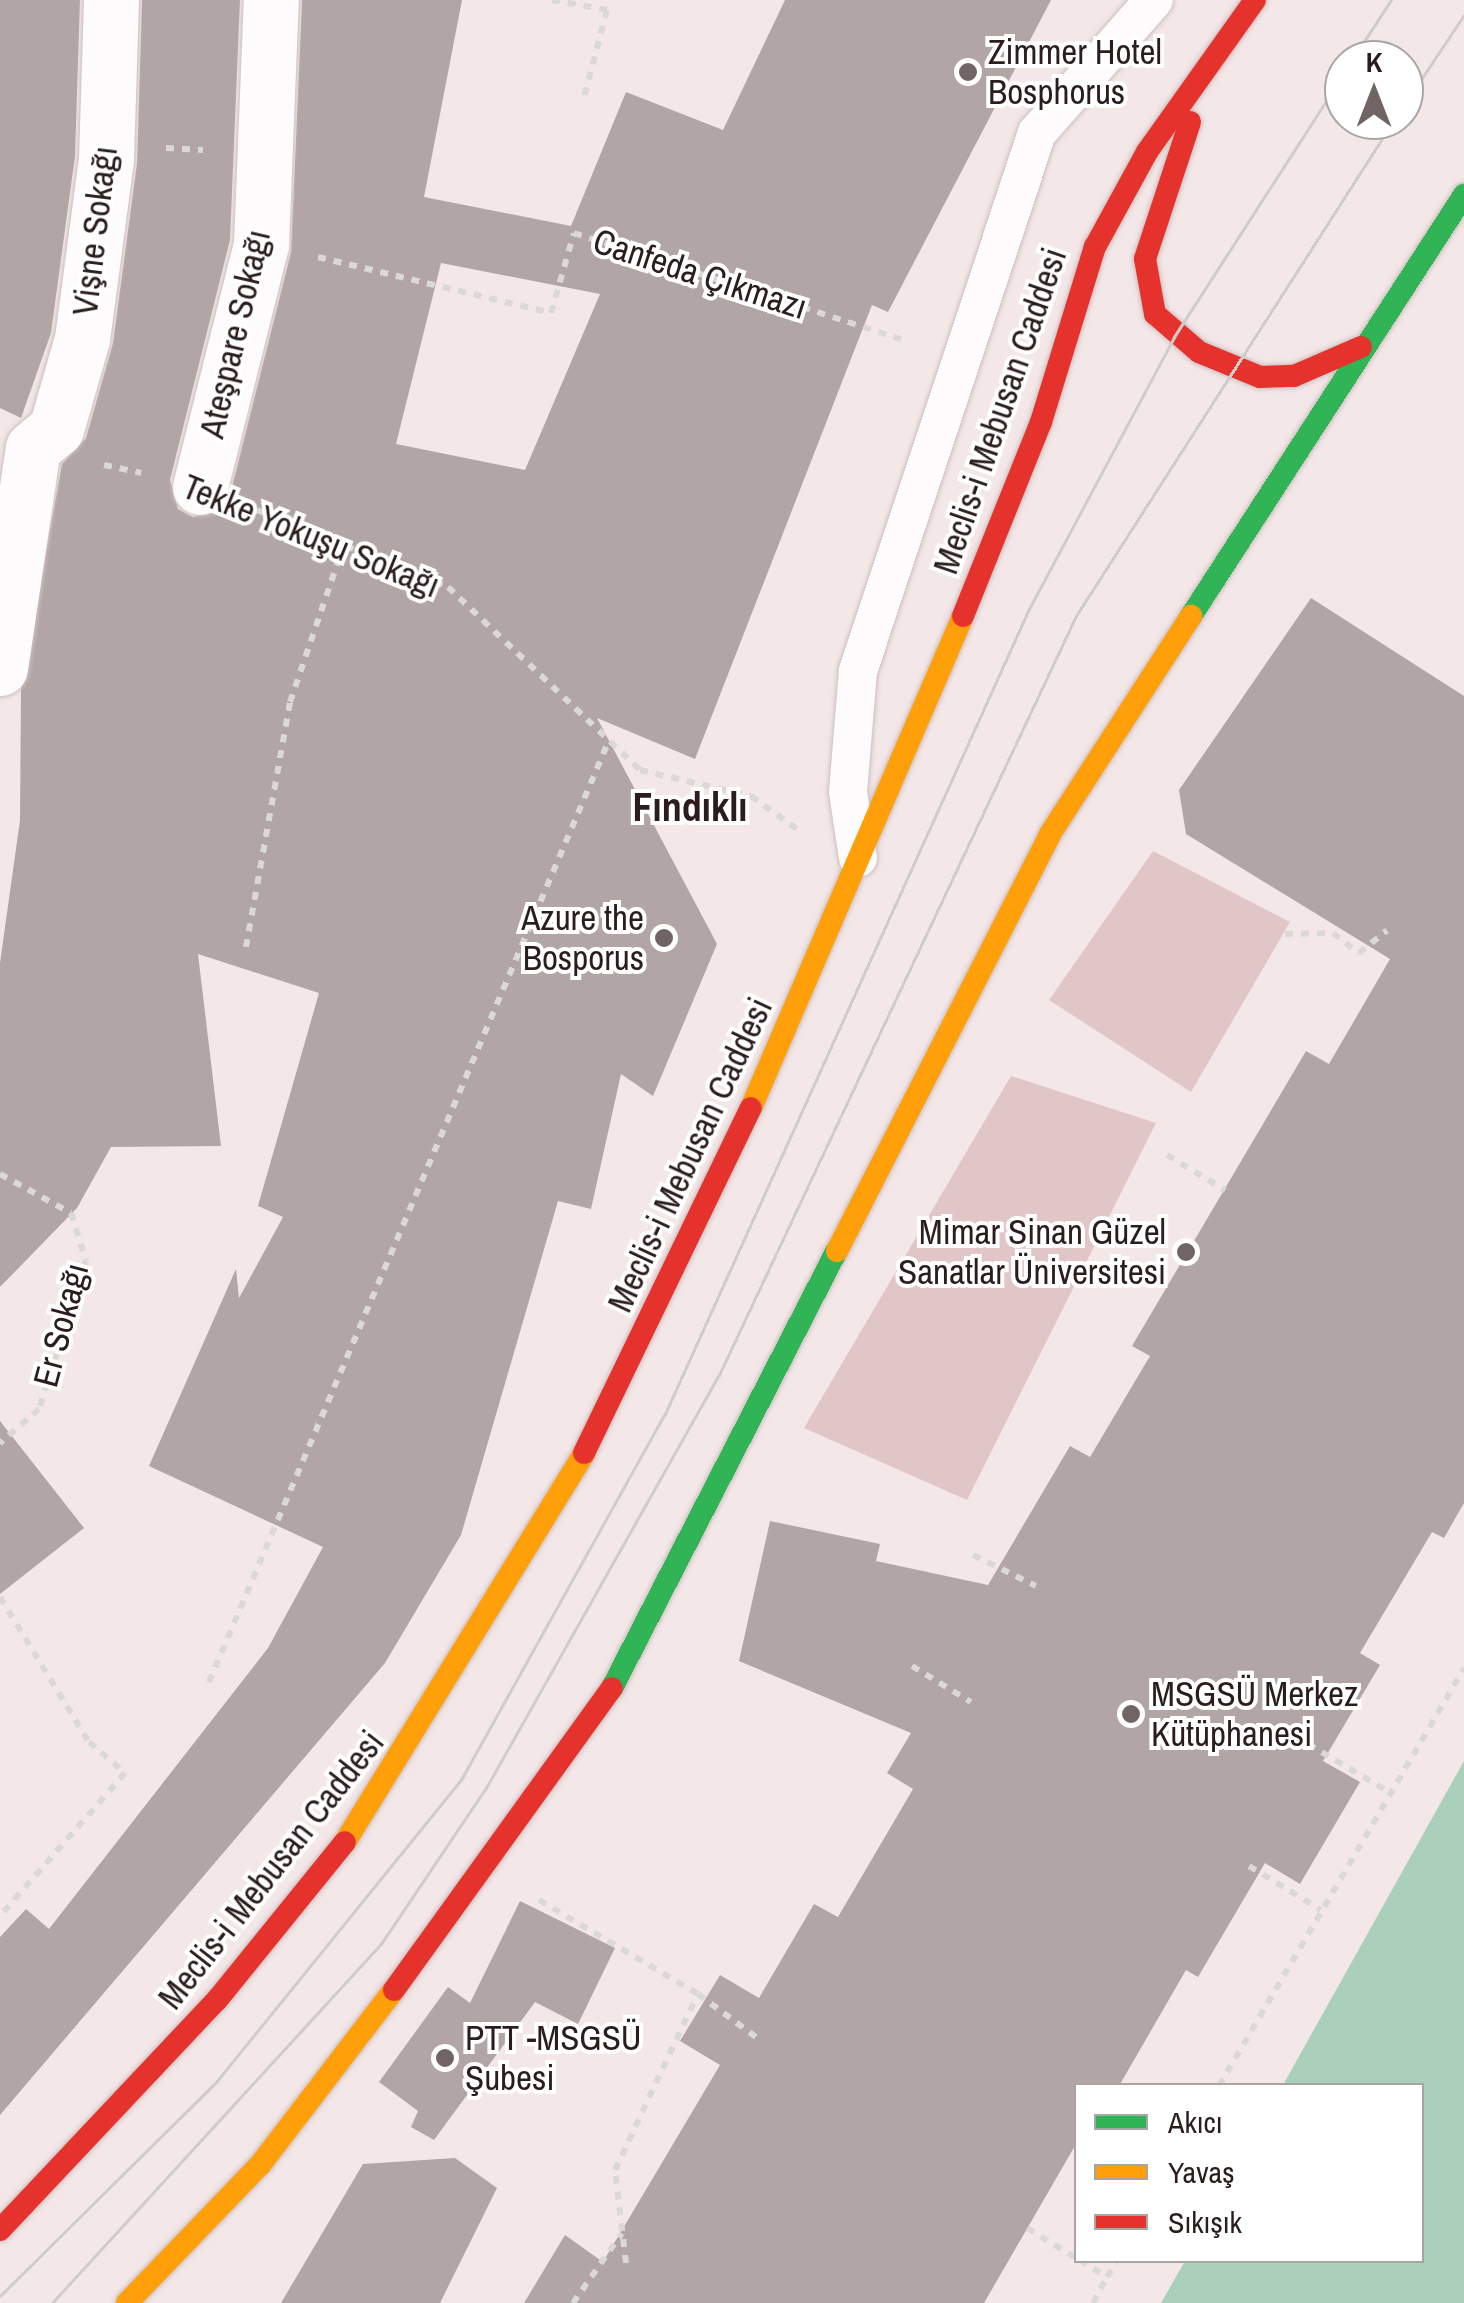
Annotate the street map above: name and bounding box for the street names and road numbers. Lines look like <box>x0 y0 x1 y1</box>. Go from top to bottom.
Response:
street label: Vişne Sokağı <box>64 144 126 318</box>
street label: Canfeda Çıkmazı <box>588 220 812 328</box>
street label: Ateşpare Sokağı <box>191 226 279 442</box>
street label: Meclis-i Mebusan Caddesi <box>925 243 1075 579</box>
street label: Tekke Yokuşu Sokağı <box>176 465 446 607</box>
street label: Meclis-i Mebusan Caddesi <box>599 991 781 1319</box>
street label: Er Sokağı <box>24 1259 98 1391</box>
street label: Meclis-i Mebusan Caddesi <box>149 1723 393 2017</box>

